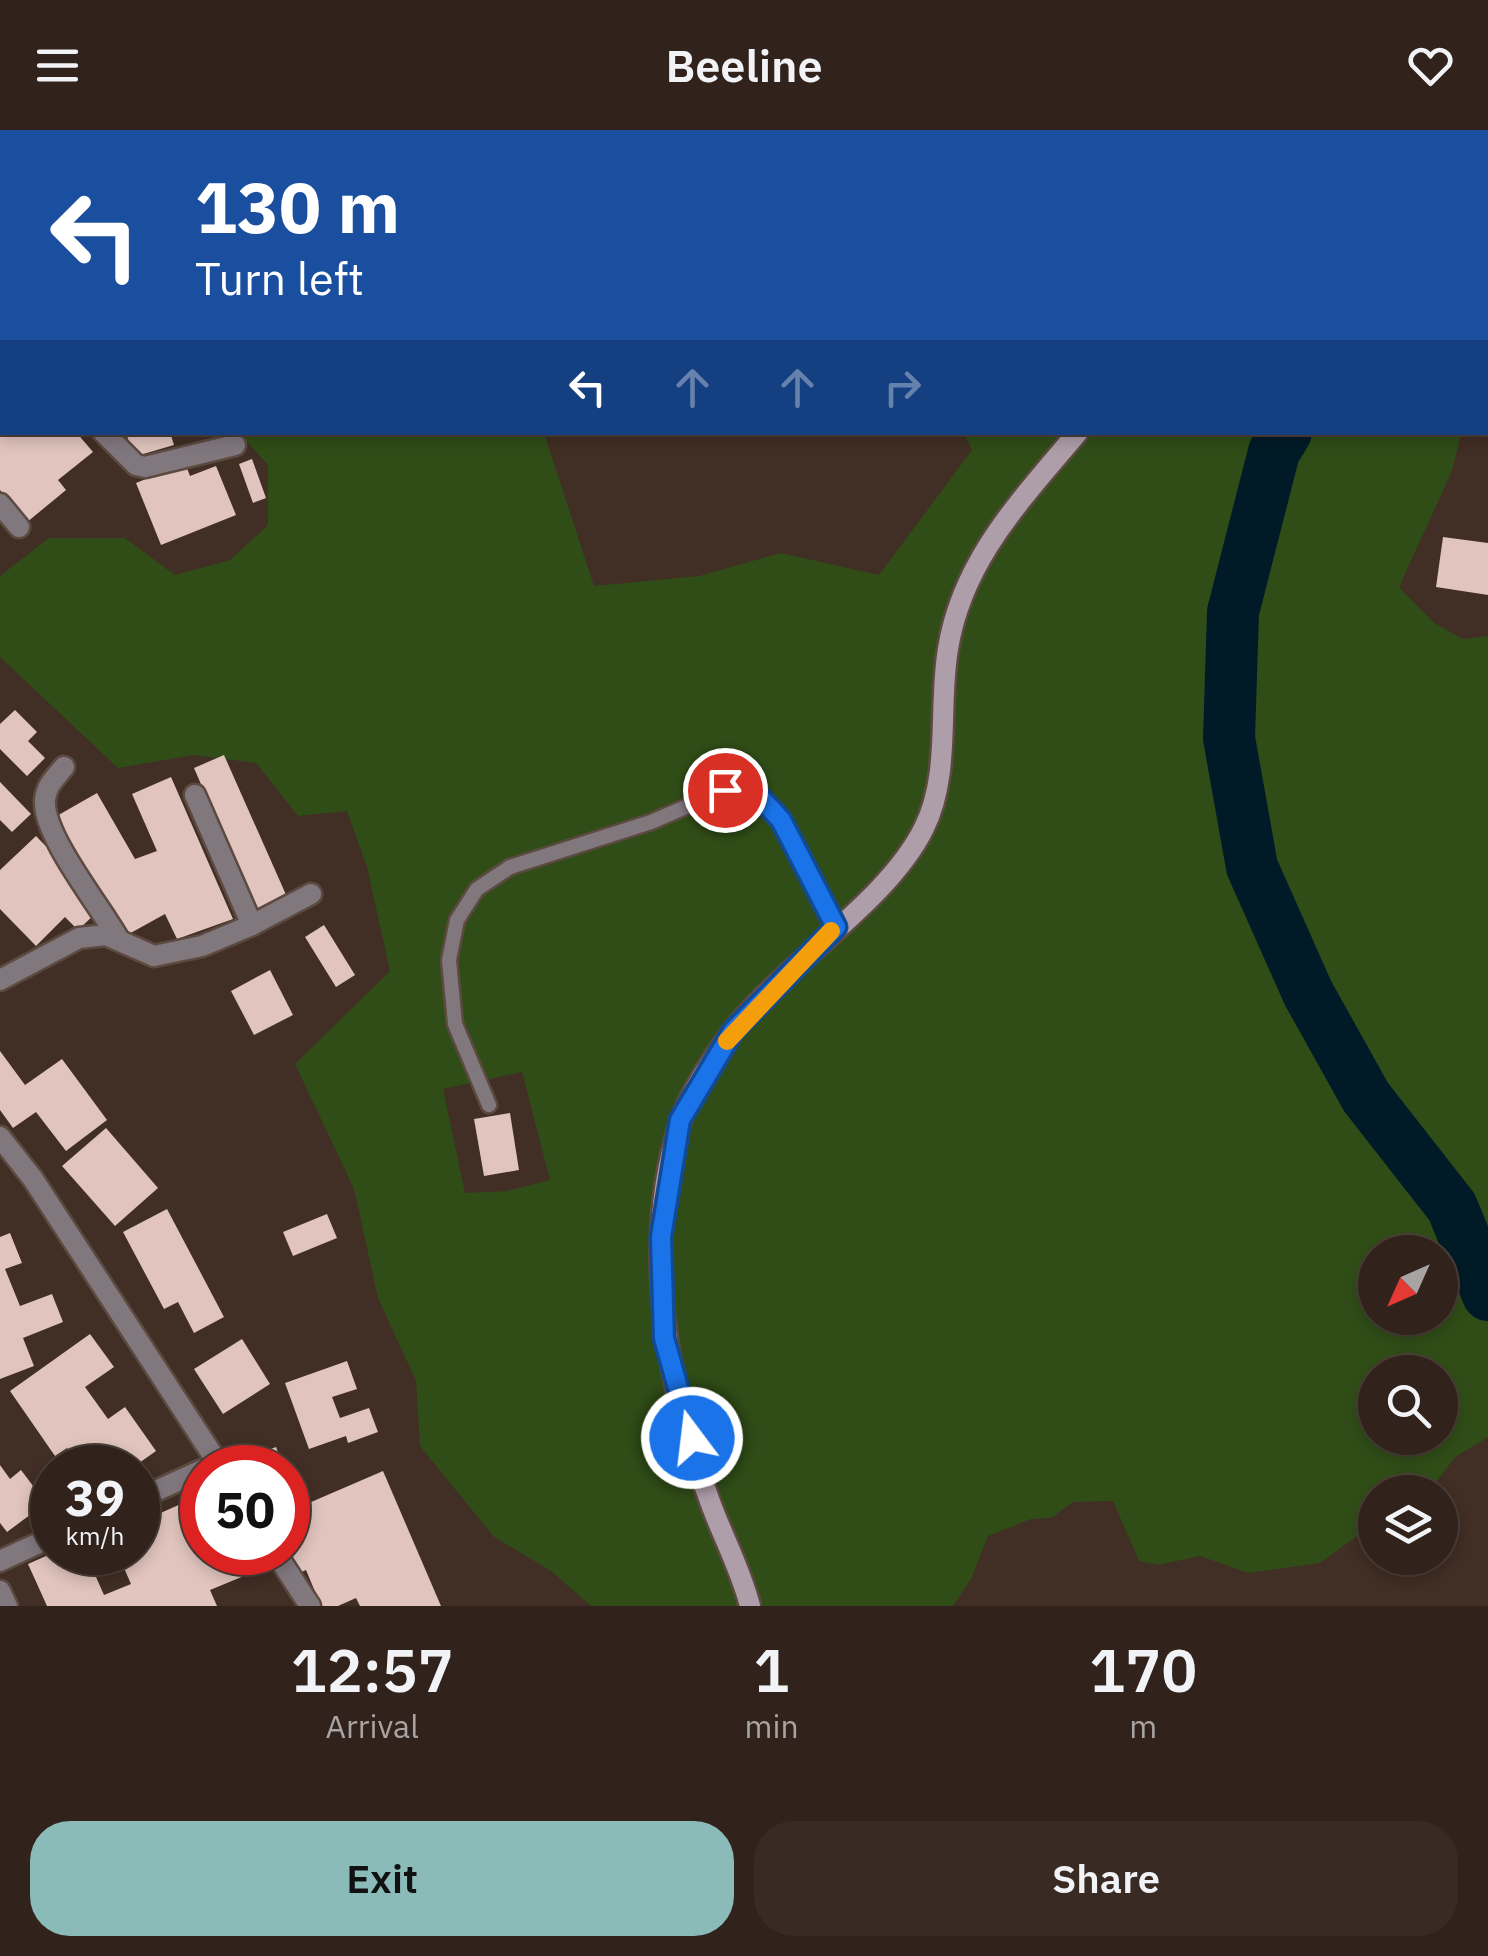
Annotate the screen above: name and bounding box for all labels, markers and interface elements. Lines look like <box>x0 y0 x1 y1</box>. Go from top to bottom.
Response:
text: Beeline <box>665 36 823 94</box>
icon: menu <box>30 38 85 93</box>
icon: heart <box>1403 38 1458 93</box>
text: 130 m <box>195 161 400 252</box>
icon: left <box>30 170 160 300</box>
text: Turn left <box>195 249 364 307</box>
icon: left <box>560 360 615 415</box>
icon: ahead <box>665 360 720 415</box>
icon: ahead <box>770 360 825 415</box>
icon: right <box>875 360 930 415</box>
pin <box>683 748 768 833</box>
icon: arrive <box>698 763 753 818</box>
north arrow <box>1358 1235 1458 1335</box>
map controls <box>1358 1235 1458 1575</box>
button: search <box>1358 1355 1458 1455</box>
position arrow <box>640 1386 744 1490</box>
speed limit sign: 50 <box>180 1445 310 1575</box>
text: 39 <box>65 1465 125 1530</box>
button: layers <box>1358 1475 1458 1575</box>
text: km/h <box>66 1519 124 1552</box>
text: 12:57 <box>291 1630 454 1709</box>
text: 1 <box>754 1630 790 1709</box>
text: 170 <box>1089 1630 1197 1709</box>
text: Arrival <box>326 1705 419 1747</box>
text: min <box>744 1705 799 1747</box>
text: m <box>1129 1705 1157 1747</box>
button: Exit <box>30 1821 734 1936</box>
button: Share <box>754 1821 1458 1936</box>

